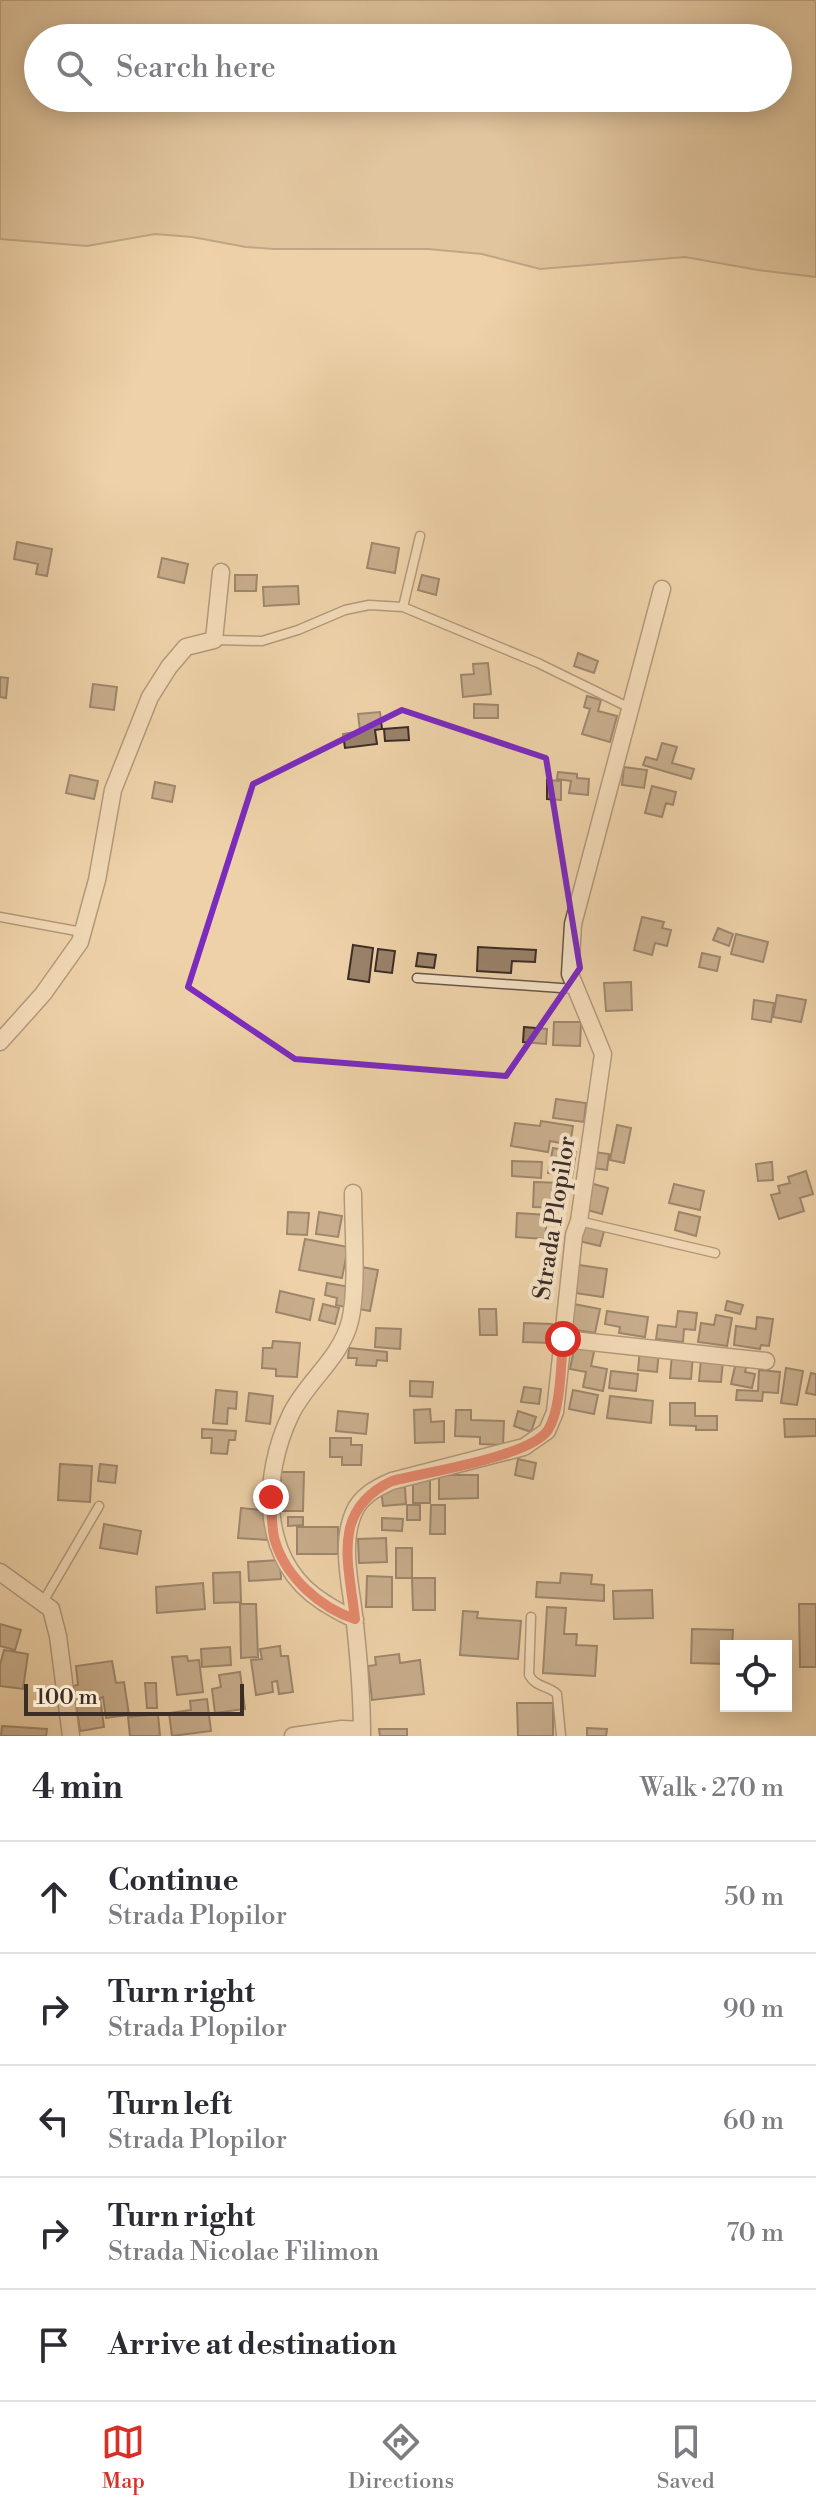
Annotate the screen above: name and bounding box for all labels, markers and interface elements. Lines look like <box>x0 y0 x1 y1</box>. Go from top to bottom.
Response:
search box <box>24 24 792 112</box>
icon: search <box>52 46 96 90</box>
text: Search here <box>116 49 276 87</box>
street label: Strada Plopilor <box>527 1134 583 1302</box>
route start <box>545 1321 581 1357</box>
route end <box>253 1479 289 1515</box>
map controls <box>720 1640 792 1712</box>
button: locate <box>720 1640 792 1712</box>
scale bar <box>24 1680 244 1716</box>
text: 100 m <box>36 1684 98 1711</box>
text: 4 min <box>32 1767 123 1809</box>
text: Walk · 270 m <box>640 1772 784 1804</box>
text: Continue <box>108 1862 239 1900</box>
icon: ahead <box>32 1875 76 1919</box>
text: 50 m <box>724 1881 784 1913</box>
text: Strada Plopilor <box>108 1900 287 1932</box>
text: Turn right <box>108 1974 255 2012</box>
icon: right <box>32 1987 76 2031</box>
text: 90 m <box>723 1993 784 2025</box>
text: Strada Plopilor <box>108 2012 287 2044</box>
text: Turn left <box>108 2086 232 2124</box>
icon: left <box>32 2099 76 2143</box>
text: 60 m <box>723 2105 784 2137</box>
text: Strada Plopilor <box>108 2124 287 2156</box>
text: Turn right <box>108 2198 255 2236</box>
icon: right <box>32 2211 76 2255</box>
text: 70 m <box>726 2217 784 2249</box>
text: Strada Nicolae Filimon <box>108 2236 379 2268</box>
icon: arrive <box>32 2323 76 2367</box>
text: Arrive at destination <box>108 2326 397 2364</box>
tab: Map <box>101 2420 145 2495</box>
tab: Directions <box>348 2420 454 2495</box>
tab: Saved <box>657 2420 715 2495</box>

